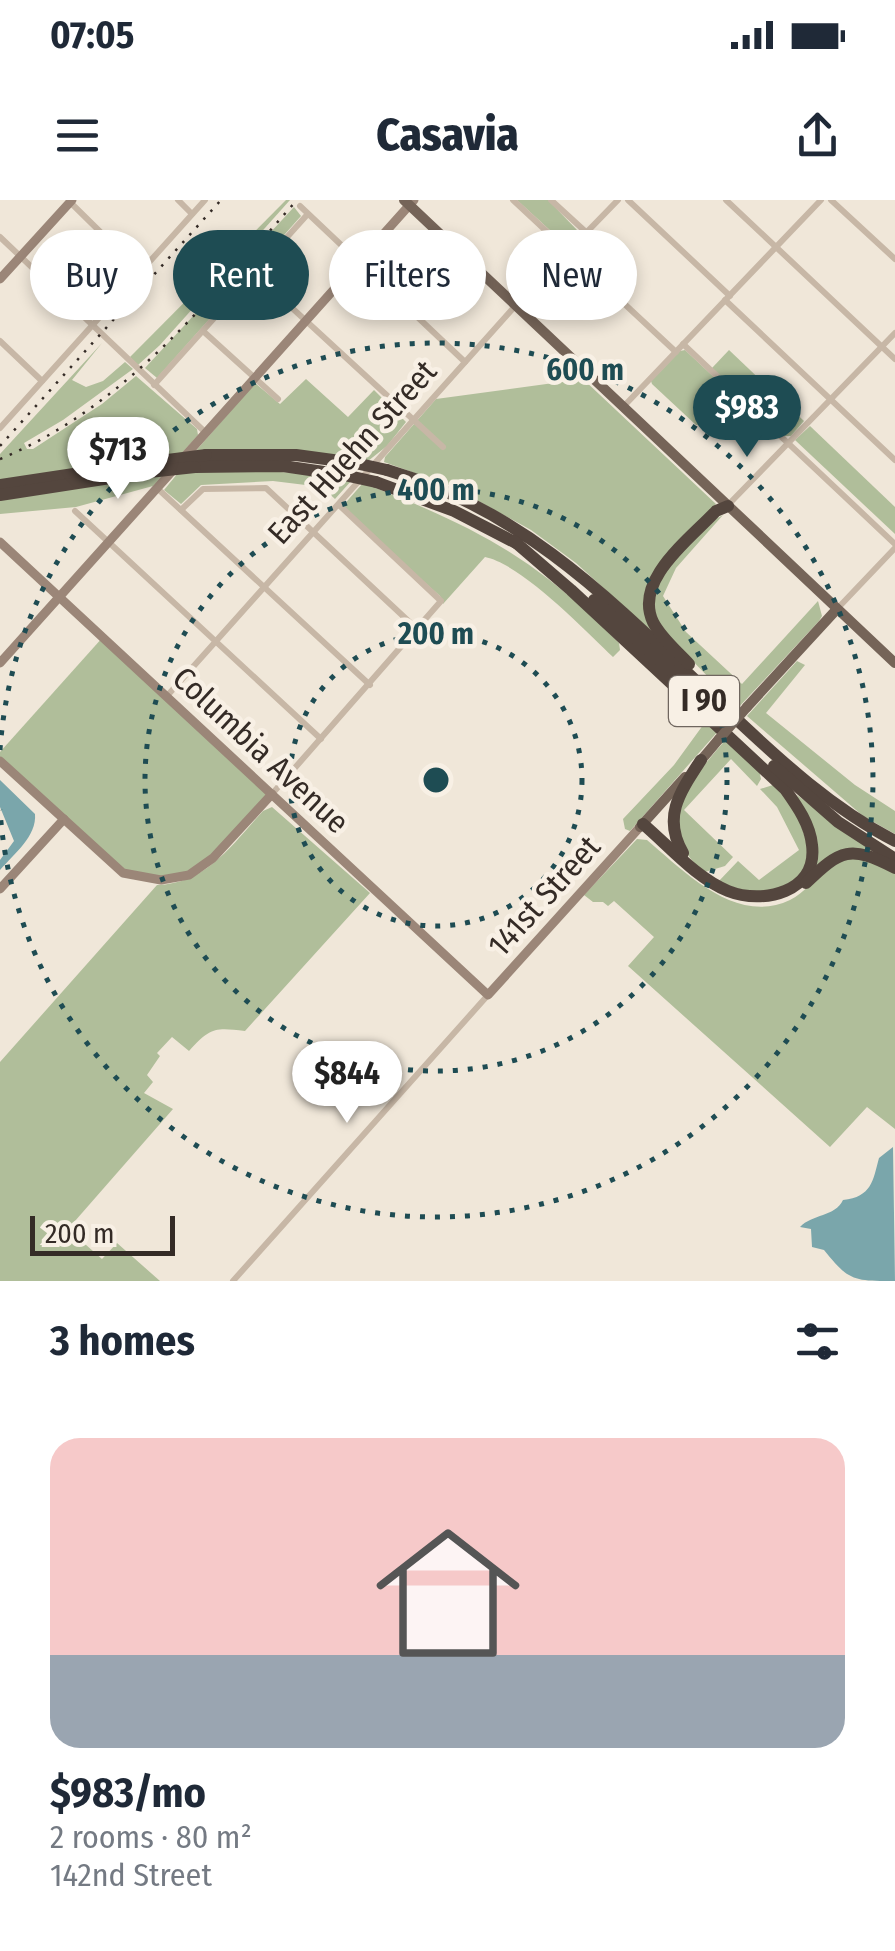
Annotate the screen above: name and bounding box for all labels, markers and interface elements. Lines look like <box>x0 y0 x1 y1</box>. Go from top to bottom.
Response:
text: 07:05 <box>50 12 134 58</box>
icon: menu <box>50 108 105 163</box>
text: Casavia <box>376 108 519 162</box>
icon: share <box>790 108 845 163</box>
chip: Buy <box>30 230 153 320</box>
chip: Rent <box>173 230 309 320</box>
chip: Filters <box>329 230 486 320</box>
chip: New <box>506 230 637 320</box>
street label: East Huehn Street <box>260 352 445 552</box>
text: 600 m <box>546 352 624 388</box>
pin: $983 <box>688 375 806 460</box>
text: $983 <box>715 388 779 426</box>
pin: $713 <box>59 417 177 502</box>
text: $713 <box>89 430 147 468</box>
text: 400 m <box>397 472 475 508</box>
text: 200 m <box>397 616 474 652</box>
street label: Columbia Avenue <box>165 659 357 841</box>
road number: I 90 <box>669 676 739 726</box>
centre of rings <box>418 762 454 798</box>
street label: 141st Street <box>480 828 608 964</box>
pin: $844 <box>288 1041 406 1126</box>
text: $844 <box>314 1054 380 1092</box>
scale bar <box>30 1211 175 1256</box>
text: 200 m <box>45 1217 115 1250</box>
icon: filters <box>790 1314 845 1369</box>
text: 3 homes <box>50 1316 195 1366</box>
icon: home <box>358 1503 538 1683</box>
text: $983/mo <box>50 1768 206 1818</box>
text: 2 rooms · 80 m² <box>50 1818 252 1856</box>
text: 142nd Street <box>50 1856 212 1894</box>

